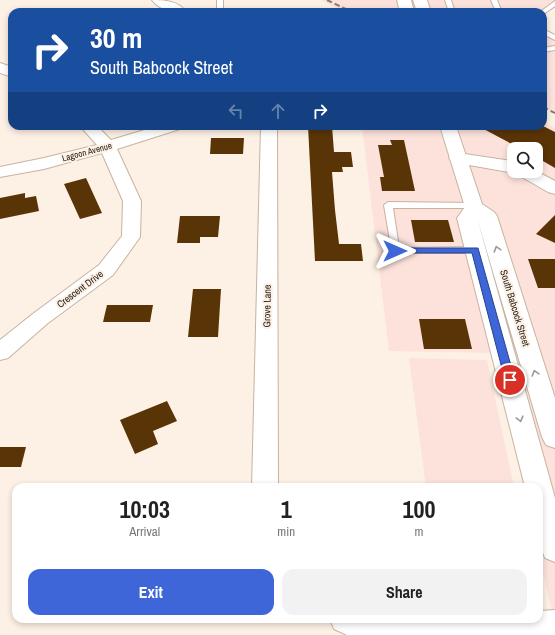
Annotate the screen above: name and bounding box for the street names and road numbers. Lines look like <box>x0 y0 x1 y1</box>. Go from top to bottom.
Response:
street label: Lagoon Avenue <box>61 140 113 164</box>
street label: Crescent Drive <box>54 267 106 311</box>
street label: South Babcock Street <box>497 268 533 349</box>
street label: Grove Lane <box>260 284 274 328</box>

